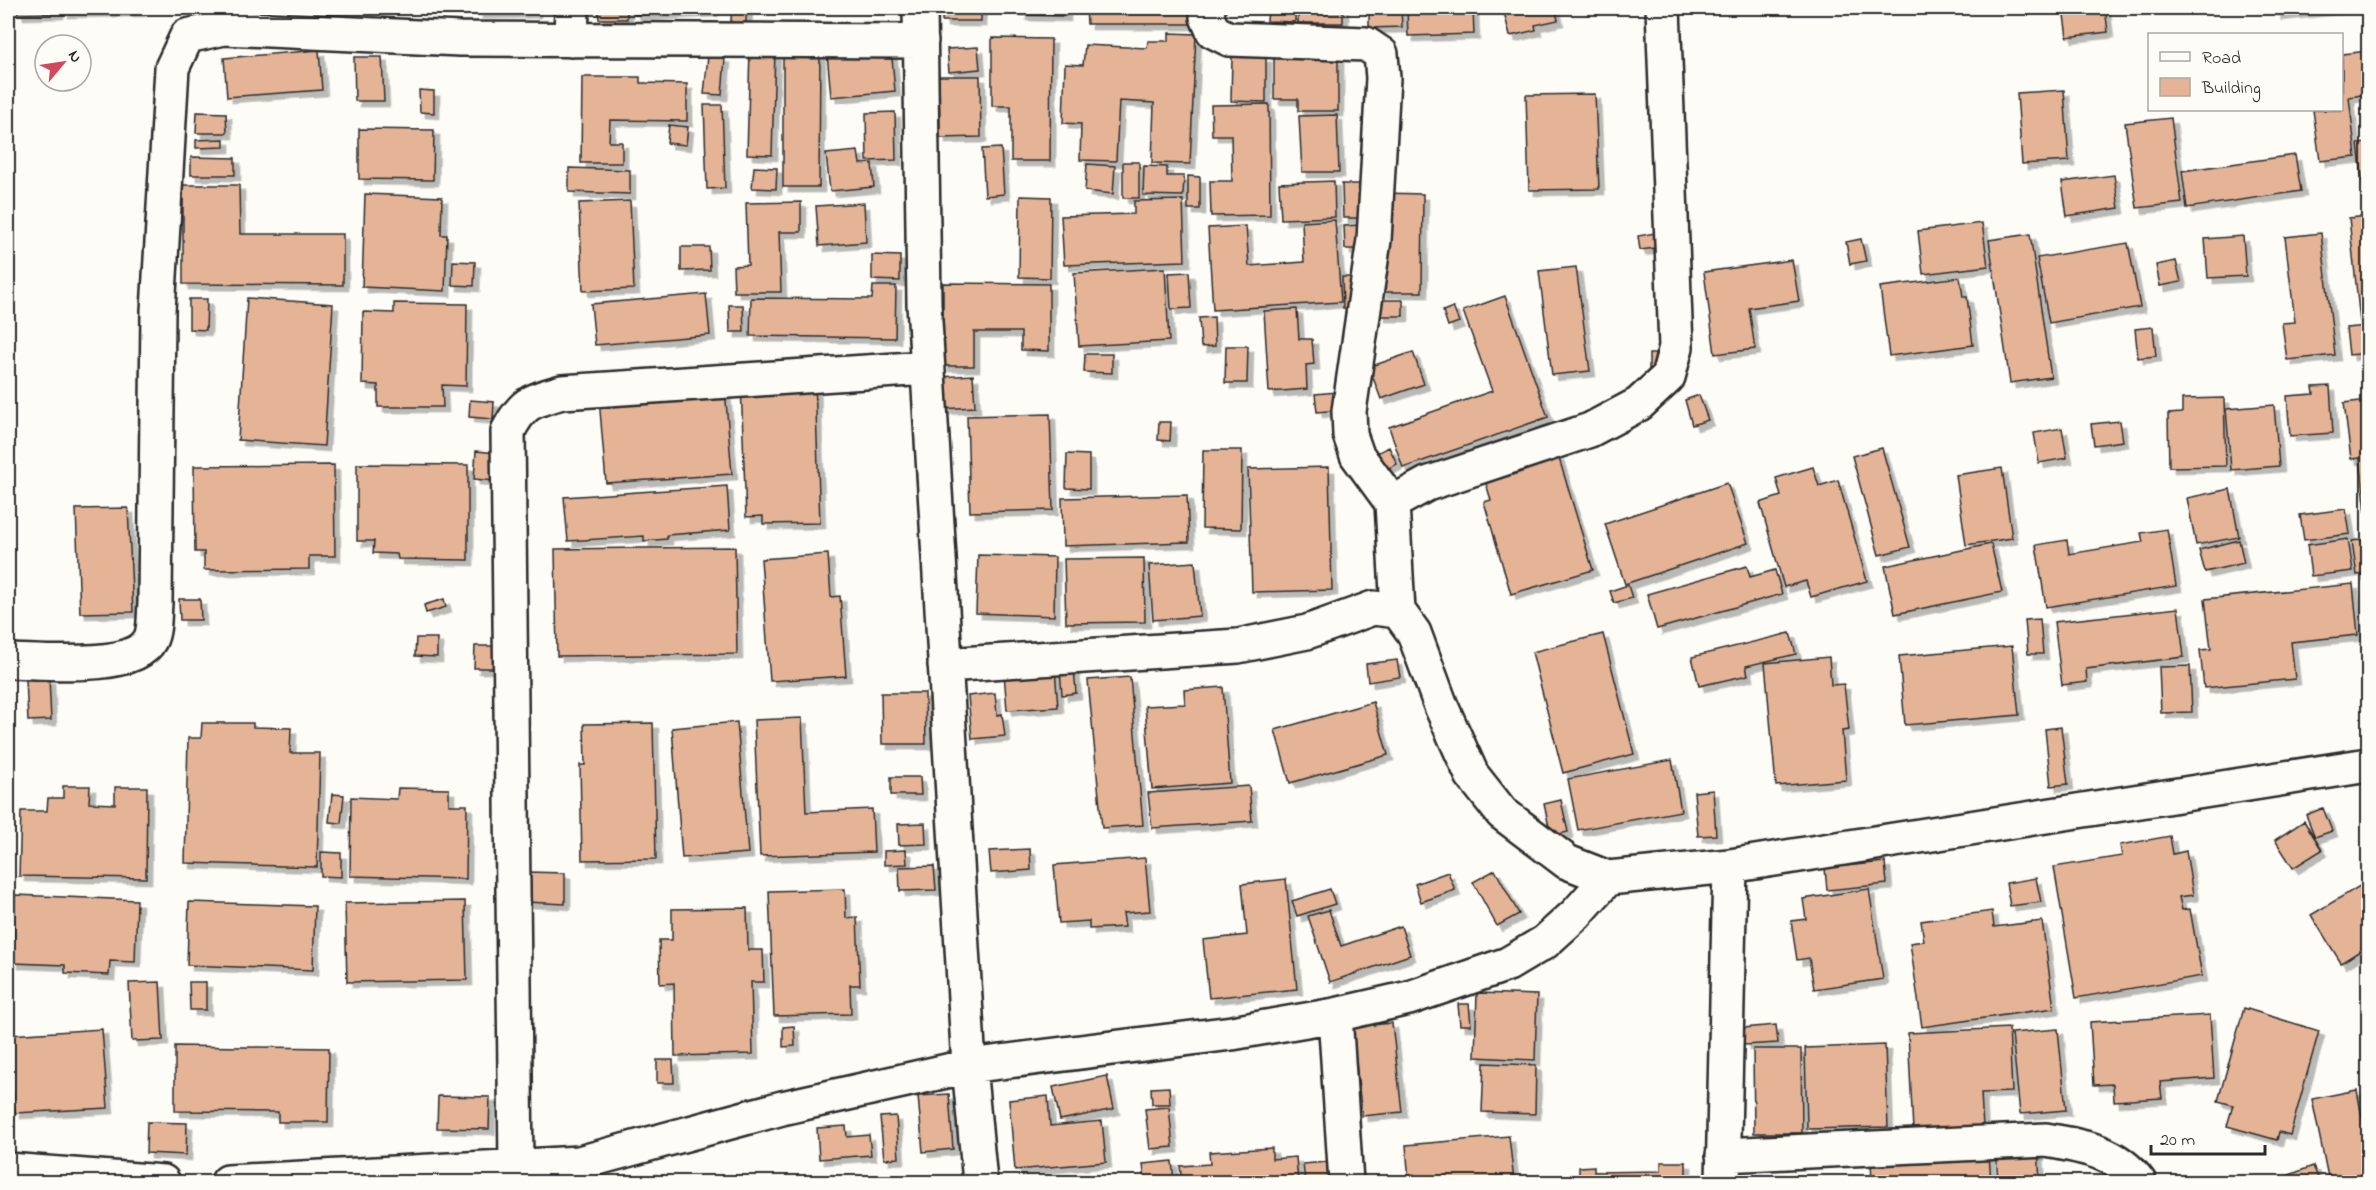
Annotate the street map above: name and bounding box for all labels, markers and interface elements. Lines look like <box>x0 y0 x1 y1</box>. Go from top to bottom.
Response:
north arrow <box>33 33 93 93</box>
legend <box>2148 33 2343 111</box>
text: N <box>61 46 88 67</box>
text: Road <box>2202 46 2241 72</box>
text: Building <box>2201 76 2261 103</box>
scale bar <box>2151 1118 2265 1156</box>
text: 20 m <box>2160 1128 2195 1154</box>

